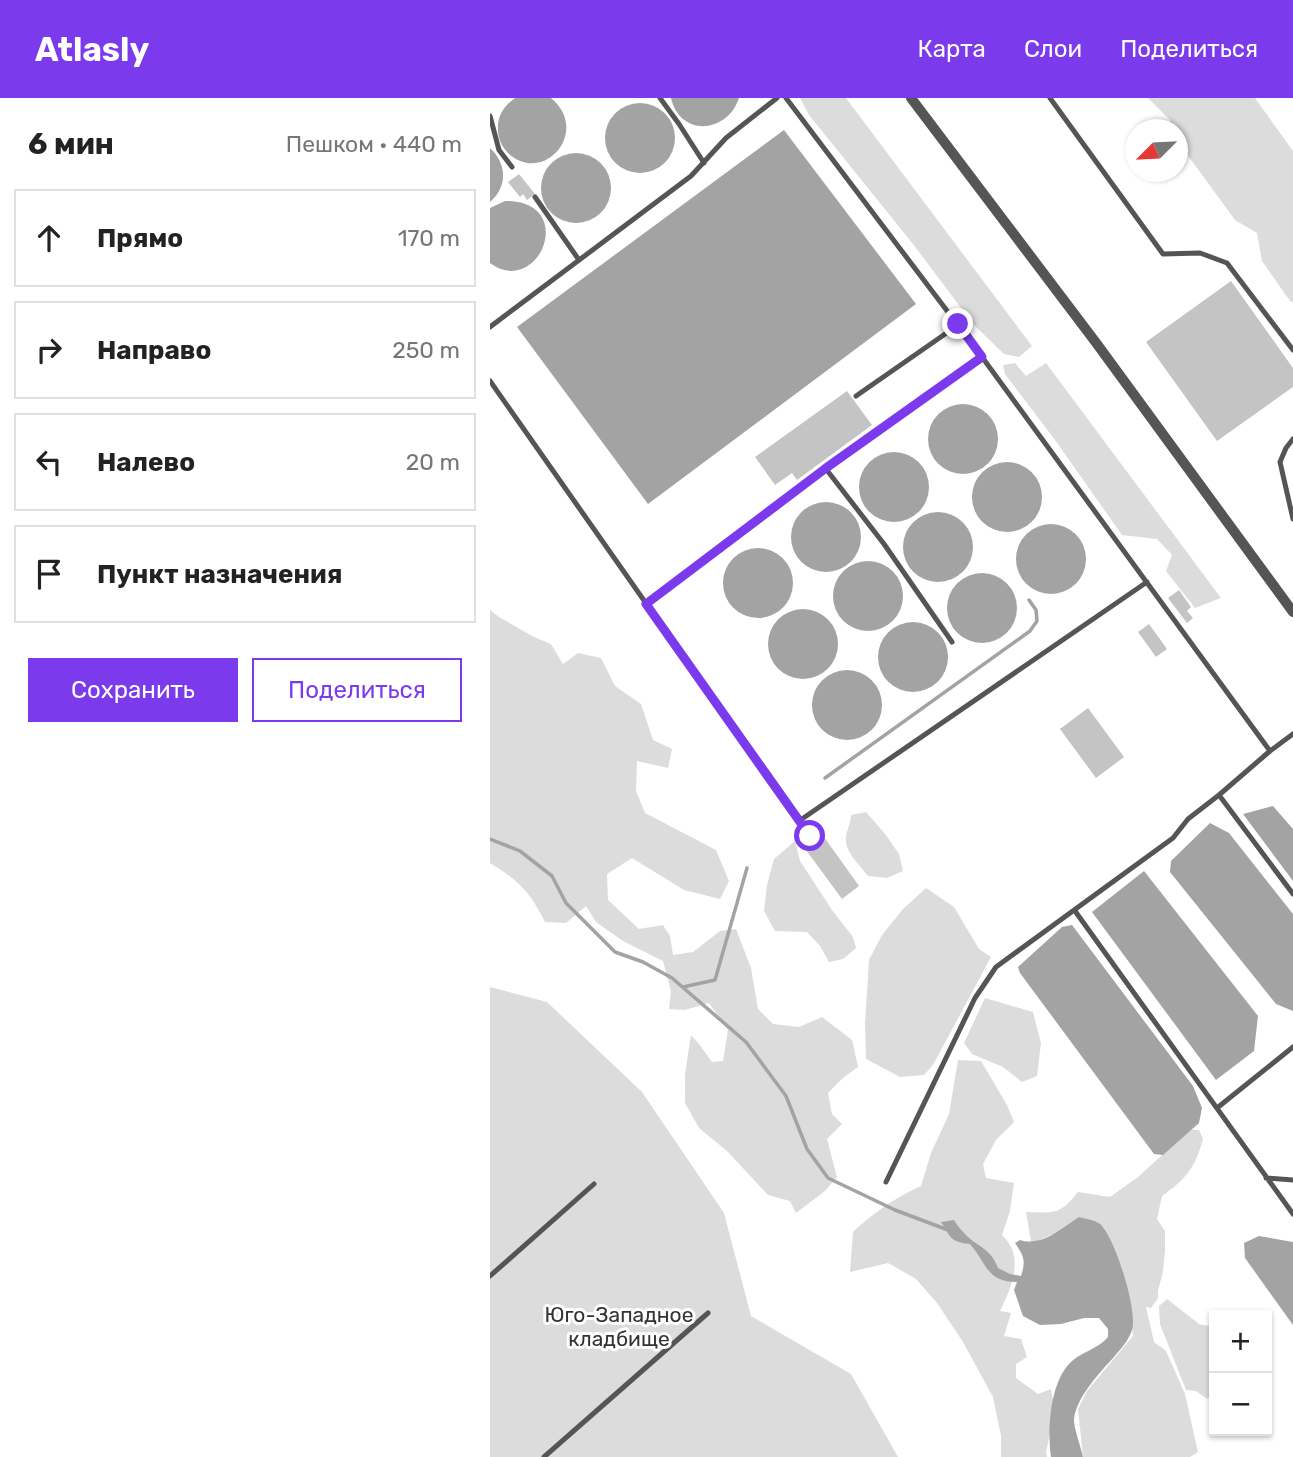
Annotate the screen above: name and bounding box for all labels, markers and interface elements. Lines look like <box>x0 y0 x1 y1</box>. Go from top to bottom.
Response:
text: Atlasly <box>35 30 149 69</box>
text: Карта <box>917 35 986 63</box>
text: Слои <box>1024 35 1082 63</box>
text: Поделиться <box>1120 35 1258 63</box>
north arrow <box>1125 119 1188 182</box>
text: 6 мин <box>28 126 114 162</box>
text: Пешком · 440 m <box>286 130 462 158</box>
icon: ahead <box>30 219 68 257</box>
text: Прямо <box>97 223 183 254</box>
text: 170 m <box>398 224 460 252</box>
route end <box>942 308 973 339</box>
icon: right <box>30 331 68 369</box>
text: Направо <box>97 335 211 366</box>
text: 250 m <box>392 336 460 364</box>
icon: left <box>30 443 68 481</box>
text: Налево <box>97 447 195 478</box>
text: 20 m <box>406 448 460 476</box>
icon: arrive <box>30 555 68 593</box>
text: Пункт назначения <box>97 559 342 590</box>
button: Сохранить <box>28 658 238 722</box>
button: Поделиться <box>252 658 462 722</box>
route start <box>794 820 825 851</box>
park label: Юго-Западное кладбище <box>545 1302 693 1351</box>
map controls <box>1209 1310 1272 1436</box>
button: + <box>1209 1310 1272 1373</box>
button: − <box>1209 1373 1272 1436</box>

